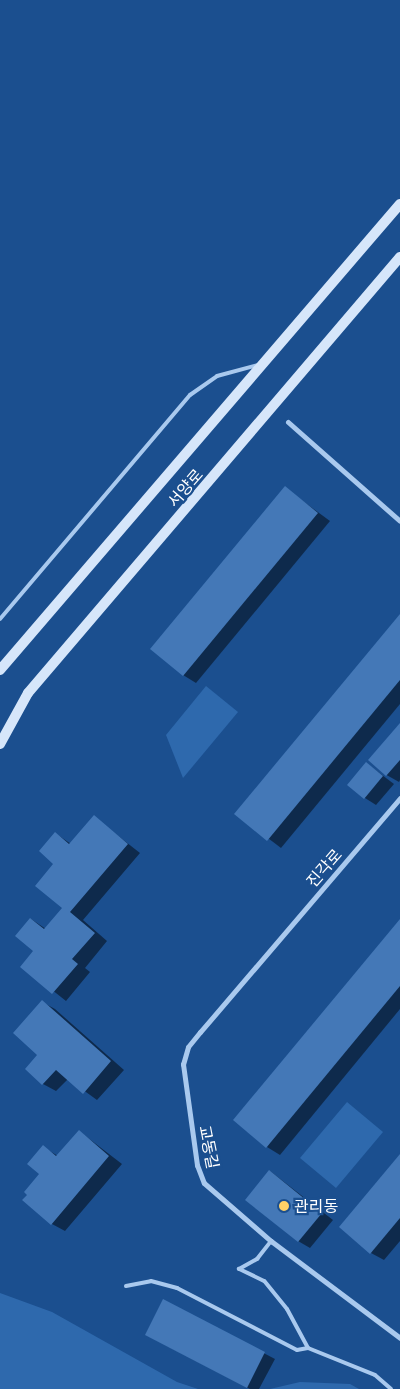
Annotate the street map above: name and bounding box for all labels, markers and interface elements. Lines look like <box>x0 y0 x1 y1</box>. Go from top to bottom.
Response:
street label: 서양로 <box>163 465 207 511</box>
street label: 진각로 <box>302 845 346 891</box>
street label: 교동길 <box>195 1123 223 1171</box>
place label: 관리동 <box>294 1196 338 1216</box>
marker: 관리동 <box>278 1200 290 1212</box>

